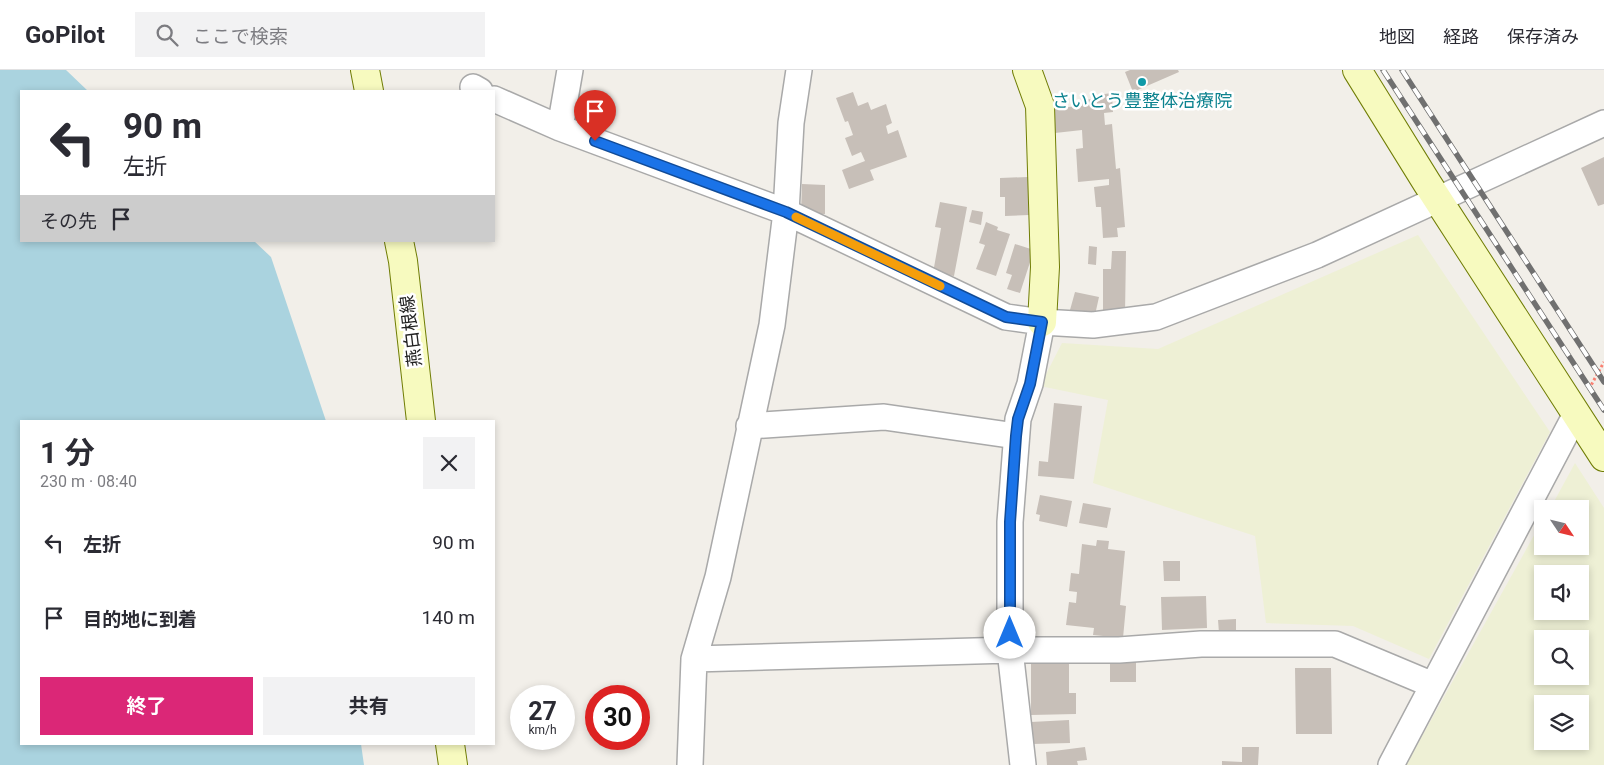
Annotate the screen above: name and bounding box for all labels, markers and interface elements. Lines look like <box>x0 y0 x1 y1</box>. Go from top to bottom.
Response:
search box <box>135 12 485 57</box>
text: GoPilot <box>25 21 105 49</box>
icon: search <box>153 21 181 49</box>
text: ここで検索 <box>193 25 288 48</box>
text: 地図 <box>1379 26 1415 47</box>
text: 経路 <box>1443 26 1479 47</box>
text: 保存済み <box>1507 26 1579 47</box>
marker: さいとう豊整体治療院 <box>1136 76 1148 88</box>
pin <box>574 90 616 141</box>
place label: さいとう豊整体治療院 <box>1052 90 1232 111</box>
icon: arrive <box>581 97 609 125</box>
text: 90 m <box>123 106 202 147</box>
icon: left <box>40 110 105 175</box>
text: 左折 <box>123 154 167 179</box>
icon: arrive <box>107 205 135 233</box>
text: その先 <box>40 210 97 233</box>
street label: 燕白根線 <box>396 294 425 368</box>
text: 1 分 <box>40 435 95 470</box>
button: close <box>423 437 475 489</box>
text: 230 m · 08:40 <box>40 472 137 491</box>
north arrow <box>1534 500 1589 555</box>
map controls <box>1534 500 1589 750</box>
icon: left <box>40 529 68 557</box>
text: 90 m <box>432 531 475 554</box>
text: 左折 <box>83 533 121 556</box>
button: sound <box>1534 565 1589 620</box>
icon: arrive <box>40 604 68 632</box>
text: 140 m <box>422 606 475 629</box>
position arrow <box>983 606 1035 658</box>
text: 目的地に到着 <box>83 608 197 631</box>
button: search <box>1534 630 1589 685</box>
button: 終了 <box>40 677 253 735</box>
button: 共有 <box>263 677 475 735</box>
speed limit sign: 30 <box>585 685 650 750</box>
button: layers <box>1534 695 1589 750</box>
text: 27 <box>528 697 557 726</box>
text: km/h <box>528 723 557 737</box>

